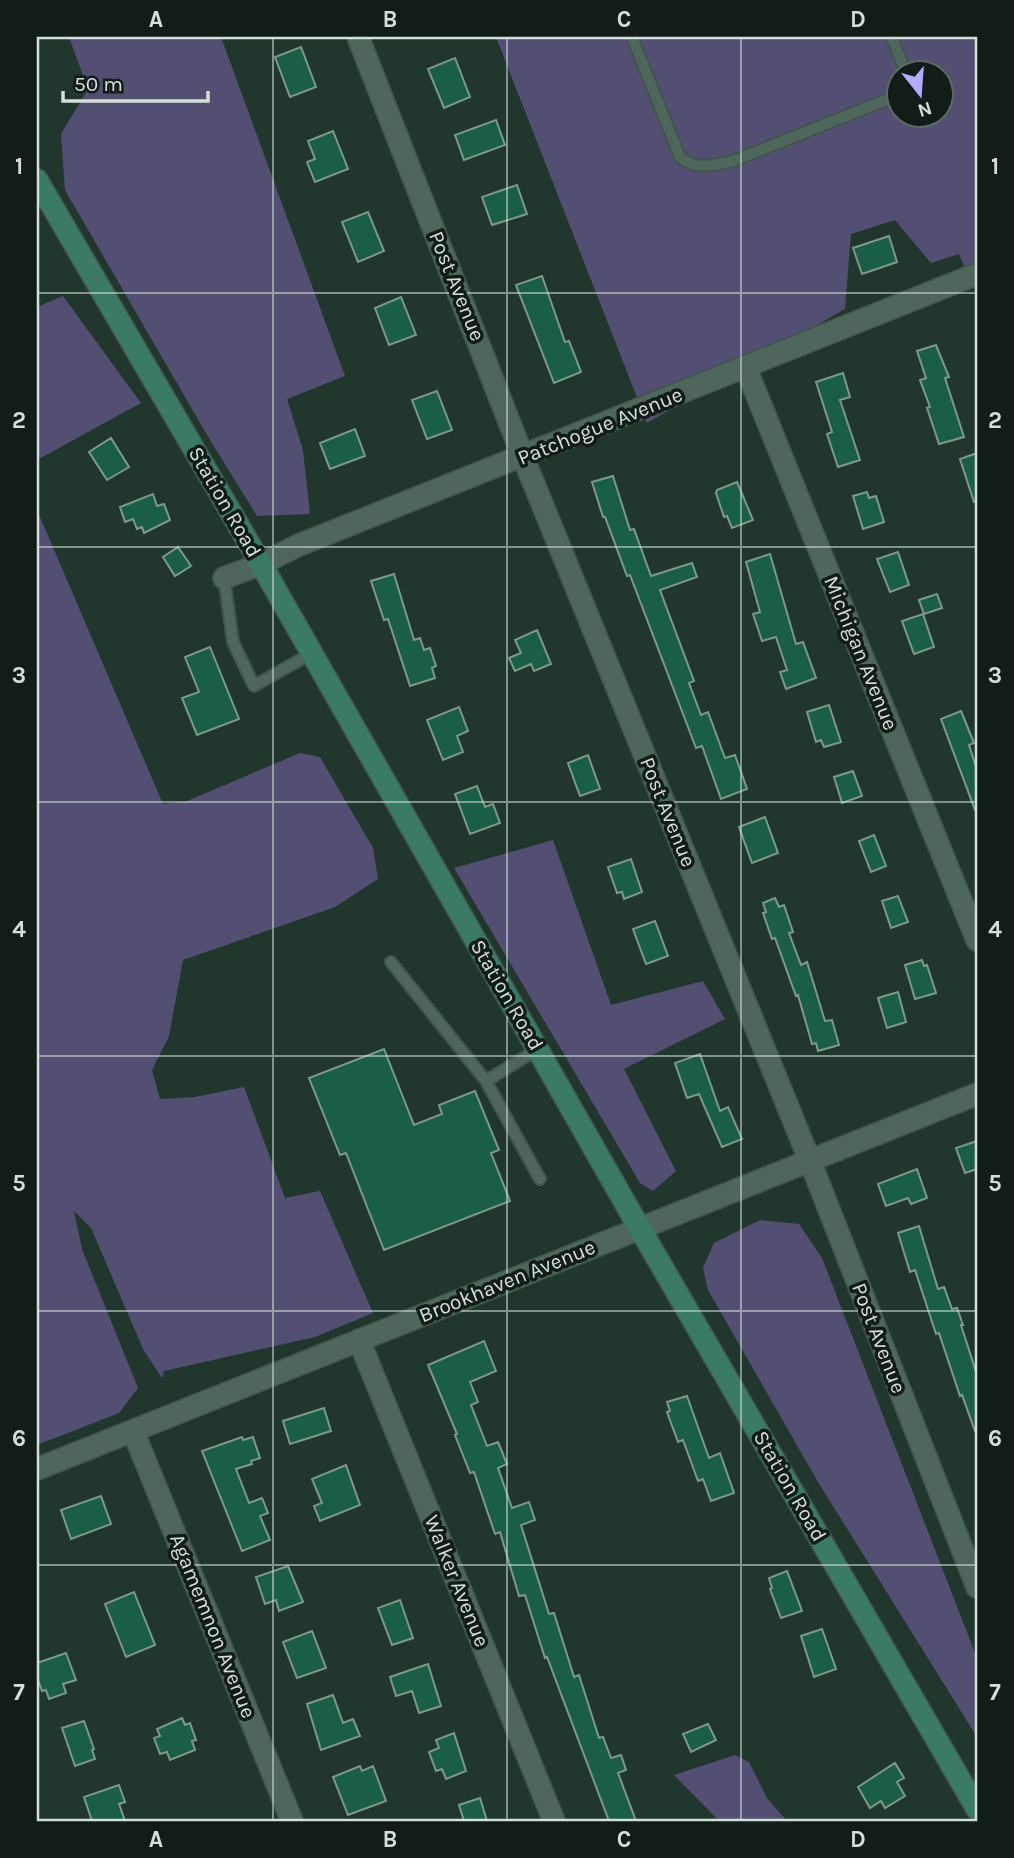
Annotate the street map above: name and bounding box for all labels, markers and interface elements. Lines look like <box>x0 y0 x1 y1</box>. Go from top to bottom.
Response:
text: A <box>149 6 163 33</box>
text: B <box>383 6 397 33</box>
text: C <box>617 6 631 33</box>
text: D <box>850 6 866 33</box>
scale bar <box>63 60 208 104</box>
north arrow <box>884 60 954 130</box>
text: 50 m <box>74 72 123 96</box>
text: N <box>915 97 934 122</box>
text: 1 <box>15 153 23 180</box>
text: 1 <box>991 153 999 180</box>
street label: Post Avenue <box>424 228 490 344</box>
street label: Patchogue Avenue <box>514 382 686 470</box>
text: 2 <box>12 407 26 434</box>
text: 2 <box>988 407 1002 434</box>
street label: Station Road <box>184 442 266 562</box>
street label: Michigan Avenue <box>819 572 903 734</box>
text: 3 <box>12 662 26 689</box>
text: 3 <box>988 662 1002 689</box>
street label: Post Avenue <box>635 754 701 870</box>
text: 4 <box>12 916 26 943</box>
text: 4 <box>988 916 1002 943</box>
street label: Station Road <box>466 935 548 1055</box>
text: 5 <box>12 1170 26 1197</box>
text: 5 <box>988 1170 1002 1197</box>
street label: Brookhaven Avenue <box>415 1235 599 1327</box>
street label: Post Avenue <box>847 1279 911 1397</box>
text: 6 <box>12 1425 26 1452</box>
text: 6 <box>988 1425 1002 1452</box>
street label: Station Road <box>749 1426 831 1546</box>
street label: Walker Avenue <box>420 1512 494 1650</box>
street label: Agamemnon Avenue <box>165 1530 261 1722</box>
text: 7 <box>13 1679 25 1706</box>
text: 7 <box>989 1679 1001 1706</box>
text: A <box>149 1826 163 1853</box>
text: B <box>383 1826 397 1853</box>
text: C <box>617 1826 631 1853</box>
text: D <box>850 1826 866 1853</box>

